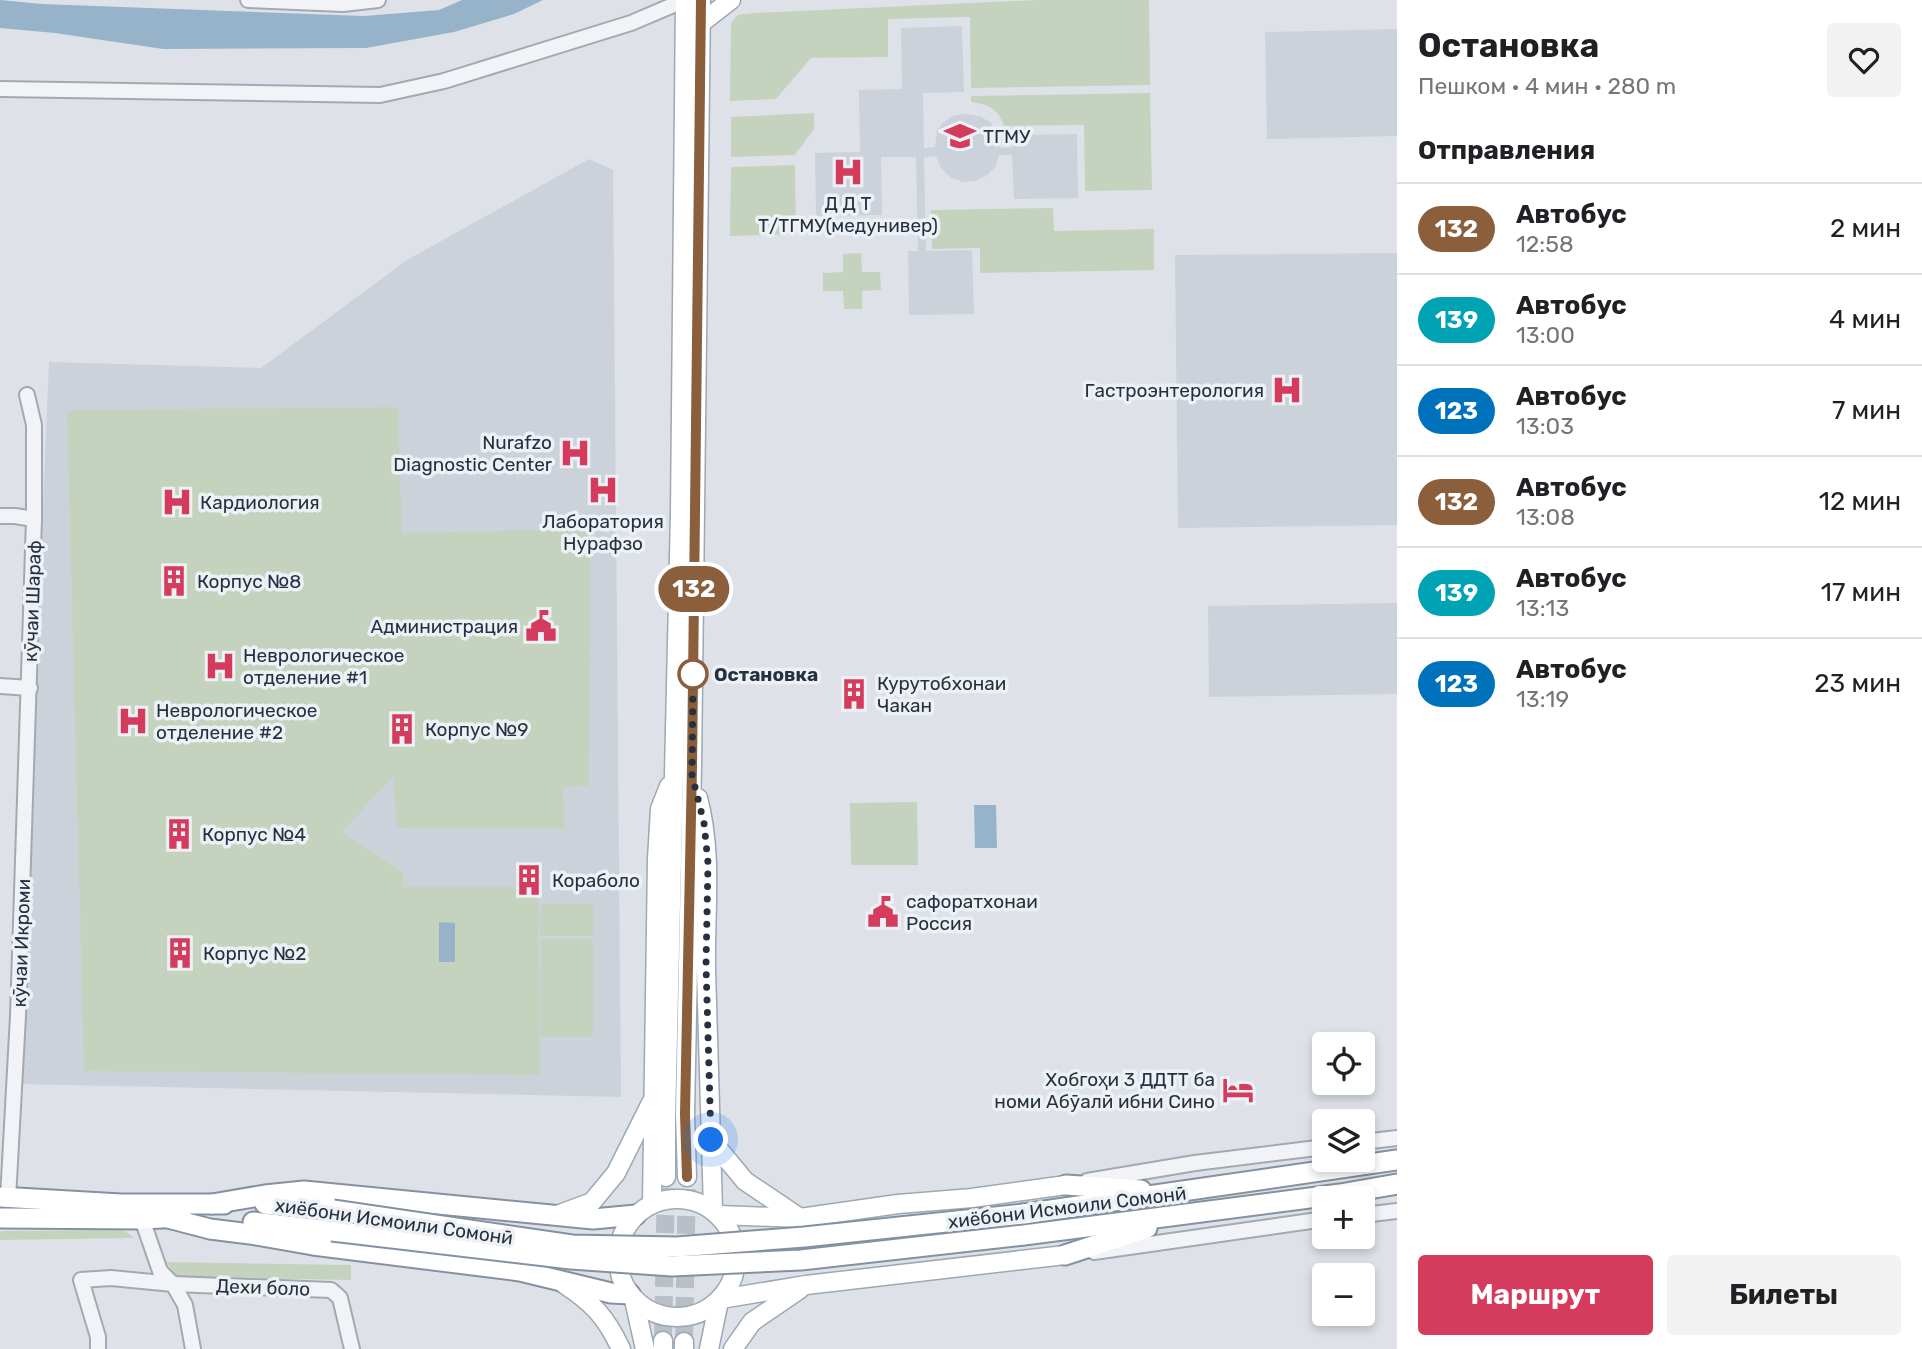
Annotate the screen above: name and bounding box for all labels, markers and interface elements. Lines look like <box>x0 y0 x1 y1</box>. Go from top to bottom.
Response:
button: heart <box>1827 23 1901 97</box>
text: Остановка <box>1418 26 1599 65</box>
text: Пешком · 4 мин · 280 m <box>1418 72 1676 100</box>
school or university icon: ТГМУ <box>943 119 977 153</box>
place label: ТГМУ <box>983 125 1031 148</box>
text: Отправления <box>1418 135 1595 166</box>
hospital icon: Д Д Т Т/ТГМУ(медунивер) <box>831 155 865 189</box>
place label: Д Д Т Т/ТГМУ(медунивер) <box>758 192 938 237</box>
text: Автобус <box>1516 199 1627 230</box>
text: 2 мин <box>1830 213 1901 244</box>
text: 132 <box>1435 215 1478 243</box>
text: 12:58 <box>1516 230 1574 258</box>
text: Автобус <box>1516 290 1627 321</box>
text: 4 мин <box>1829 304 1901 335</box>
text: 139 <box>1435 306 1478 334</box>
text: 13:00 <box>1516 321 1575 349</box>
hospital icon: Гастроэнтерология <box>1270 373 1304 407</box>
place label: Гастроэнтерология <box>1085 379 1264 402</box>
text: Автобус <box>1516 381 1627 412</box>
text: 7 мин <box>1832 395 1901 426</box>
text: 123 <box>1435 397 1478 425</box>
text: 13:03 <box>1516 412 1574 440</box>
place label: Nurafzo Diagnostic Center <box>393 431 553 476</box>
hospital icon: Nurafzo Diagnostic Center <box>558 436 592 470</box>
text: Автобус <box>1516 472 1627 503</box>
hospital icon: Лаборатория Нурафзо <box>586 473 620 507</box>
hospital icon: Кардиология <box>160 485 194 519</box>
text: 12 мин <box>1819 486 1901 517</box>
text: 132 <box>1435 488 1478 516</box>
place label: Кардиология <box>200 491 320 514</box>
text: 13:08 <box>1516 503 1575 531</box>
place label: Лаборатория Нурафзо <box>542 510 664 555</box>
street label: кӯчаи Шараф <box>19 540 46 662</box>
text: Автобус <box>1516 563 1627 594</box>
building icon: Корпус №8 <box>157 564 191 598</box>
line badge: 132 <box>654 566 734 612</box>
place label: Корпус №8 <box>197 570 301 593</box>
text: 132 <box>672 575 716 603</box>
text: 17 мин <box>1821 577 1901 608</box>
text: 139 <box>1435 579 1478 607</box>
text: 13:13 <box>1516 594 1569 622</box>
public building icon: Администрация <box>524 609 558 643</box>
place label: Администрация <box>371 615 518 638</box>
place label: Неврологическое отделение #1 <box>243 644 404 689</box>
hospital icon: Неврологическое отделение #1 <box>203 649 237 683</box>
text: Автобус <box>1516 654 1627 685</box>
marker: Остановка <box>678 659 708 689</box>
place label: Остановка <box>714 663 818 686</box>
text: 23 мин <box>1814 668 1901 699</box>
text: 123 <box>1435 670 1478 698</box>
place label: Курутобхонаи Чакан <box>877 672 1006 717</box>
building icon: Курутобхонаи Чакан <box>837 677 871 711</box>
text: 13:19 <box>1516 685 1569 713</box>
place label: Неврологическое отделение #2 <box>156 699 317 744</box>
hospital icon: Неврологическое отделение #2 <box>116 704 150 738</box>
building icon: Корпус №9 <box>385 712 419 746</box>
place label: Корпус №9 <box>425 718 529 741</box>
building icon: Корпус №4 <box>162 817 196 851</box>
place label: Корпус №4 <box>202 823 306 846</box>
building icon: Кораболо <box>512 863 546 897</box>
place label: Кораболо <box>552 869 640 892</box>
street label: кӯчаи Икроми <box>8 878 35 1008</box>
place label: сафоратхонаи Россия <box>906 890 1038 935</box>
public building icon: сафоратхонаи Россия <box>866 895 900 929</box>
building icon: Корпус №2 <box>163 936 197 970</box>
place label: Корпус №2 <box>203 942 306 965</box>
map controls <box>1312 1032 1375 1326</box>
button: locate <box>1312 1032 1375 1095</box>
place label: Хобгоҳи 3 ДДТТ ба номи Абӯалӣ ибни Сино <box>994 1068 1215 1113</box>
hotel icon: Хобгоҳи 3 ДДТТ ба номи Абӯалӣ ибни Сино <box>1221 1073 1255 1107</box>
button: layers <box>1312 1109 1375 1172</box>
your location <box>693 1122 728 1157</box>
street label: хиёбони Исмоили Сомонӣ <box>947 1181 1188 1234</box>
button: + <box>1312 1186 1375 1249</box>
street label: хиёбони Исмоили Сомонӣ <box>273 1193 514 1250</box>
button: Маршрут <box>1418 1255 1653 1335</box>
button: Билеты <box>1667 1255 1901 1335</box>
button: − <box>1312 1263 1375 1326</box>
street label: Дехи боло <box>215 1274 310 1301</box>

